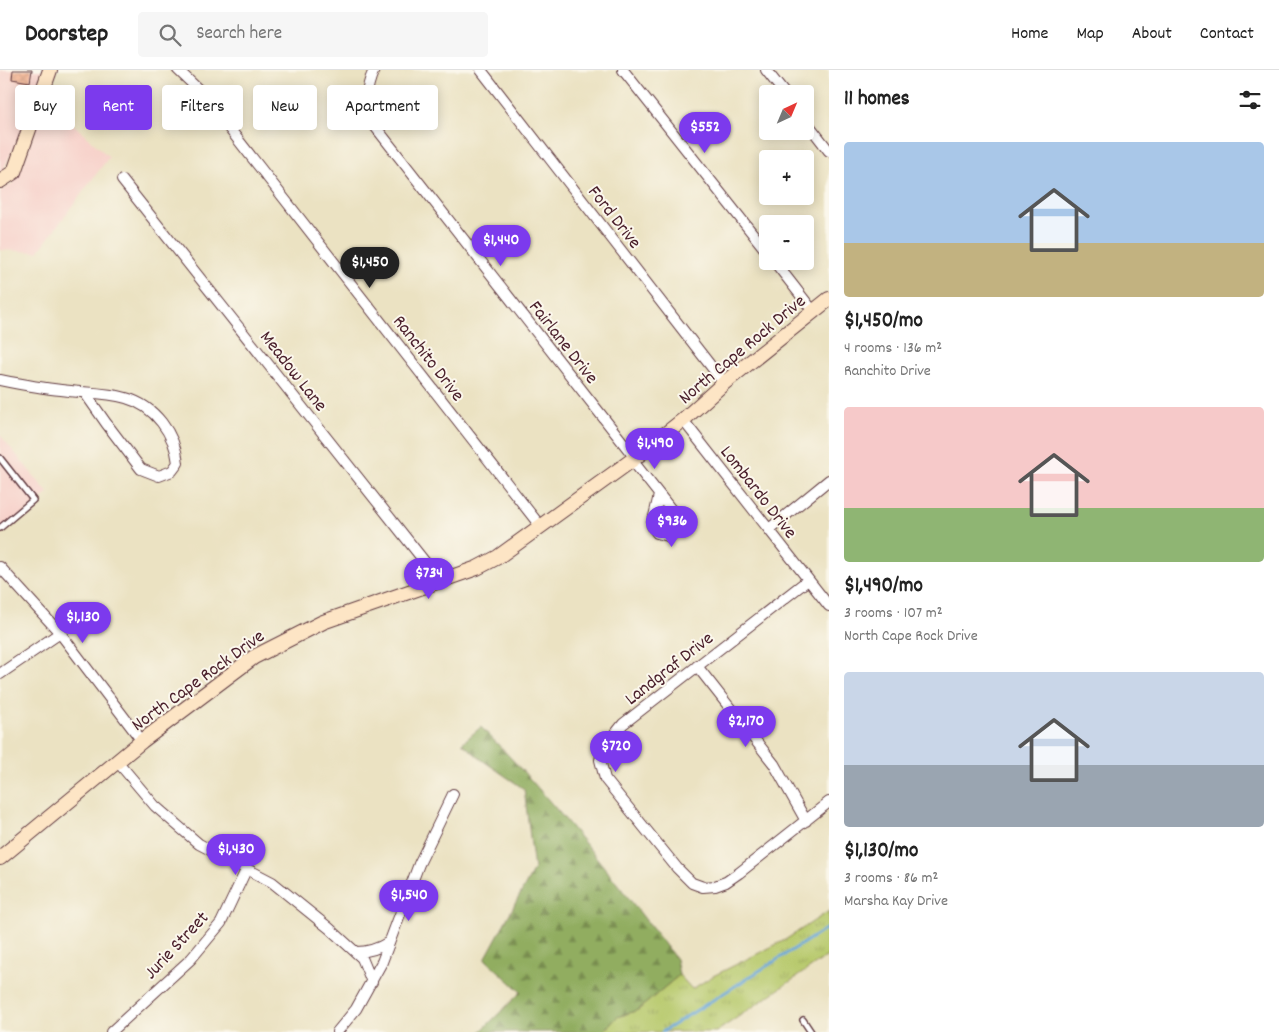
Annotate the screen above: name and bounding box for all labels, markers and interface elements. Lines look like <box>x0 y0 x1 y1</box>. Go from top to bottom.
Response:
search box <box>138 12 488 57</box>
text: Doorstep <box>25 18 108 52</box>
icon: search <box>156 21 184 49</box>
text: Search here <box>196 21 282 48</box>
text: Home <box>1011 22 1048 47</box>
text: Map <box>1076 22 1104 47</box>
text: About <box>1132 22 1172 47</box>
text: Contact <box>1200 22 1254 47</box>
chip: Buy <box>15 85 75 130</box>
chip: Rent <box>85 85 152 130</box>
chip: Filters <box>162 85 243 130</box>
chip: New <box>253 85 317 130</box>
chip: Apartment <box>327 85 438 130</box>
north arrow <box>759 85 814 140</box>
map controls <box>759 85 814 270</box>
text: 11 homes <box>844 85 909 115</box>
icon: filters <box>1236 86 1264 114</box>
pin: $552 <box>675 112 735 154</box>
text: $552 <box>690 116 720 139</box>
button: + <box>759 150 814 205</box>
icon: home <box>1009 175 1099 265</box>
street label: Ford Drive <box>580 181 647 256</box>
button: − <box>759 215 814 270</box>
pin: $1,440 <box>460 224 542 267</box>
text: $1,440 <box>483 229 519 252</box>
pin: $1,450 <box>329 246 411 289</box>
text: $1,450 <box>351 251 389 274</box>
street label: North Cape Rock Drive <box>674 289 813 412</box>
street label: Fairlane Drive <box>521 296 603 391</box>
text: $1,450/mo <box>844 307 923 337</box>
street label: Ranchito Drive <box>385 310 470 408</box>
street label: Meadow Lane <box>252 326 332 418</box>
text: 4 rooms · 136 m² <box>844 337 942 360</box>
text: Ranchito Drive <box>844 360 931 383</box>
pin: $1,490 <box>614 428 696 470</box>
text: $1,490 <box>636 432 674 455</box>
icon: home <box>1009 440 1099 530</box>
street label: Lombardo Drive <box>712 441 802 546</box>
pin: $936 <box>642 506 702 548</box>
text: $936 <box>657 510 687 533</box>
pin: $734 <box>399 558 459 600</box>
text: $734 <box>415 562 443 585</box>
text: $1,490/mo <box>844 572 923 602</box>
pin: $1,130 <box>42 602 124 644</box>
text: 3 rooms · 107 m² <box>844 602 943 625</box>
text: $1,130 <box>66 606 100 629</box>
street label: North Cape Rock Drive <box>127 624 271 739</box>
text: North Cape Rock Drive <box>844 625 978 648</box>
street label: Landgraf Drive <box>620 626 720 713</box>
icon: home <box>1009 705 1099 795</box>
pin: $2,170 <box>705 706 787 748</box>
text: $2,170 <box>728 710 764 733</box>
pin: $720 <box>586 730 646 773</box>
text: $720 <box>601 735 631 758</box>
pin: $1,430 <box>195 834 277 876</box>
text: $1,130/mo <box>844 837 918 867</box>
text: $1,430 <box>217 838 255 861</box>
text: 3 rooms · 86 m² <box>844 867 938 890</box>
pin: $1,540 <box>368 880 450 922</box>
text: $1,540 <box>390 884 428 907</box>
text: Marsha Kay Drive <box>844 890 948 913</box>
street label: Jurie Street <box>139 906 216 986</box>

